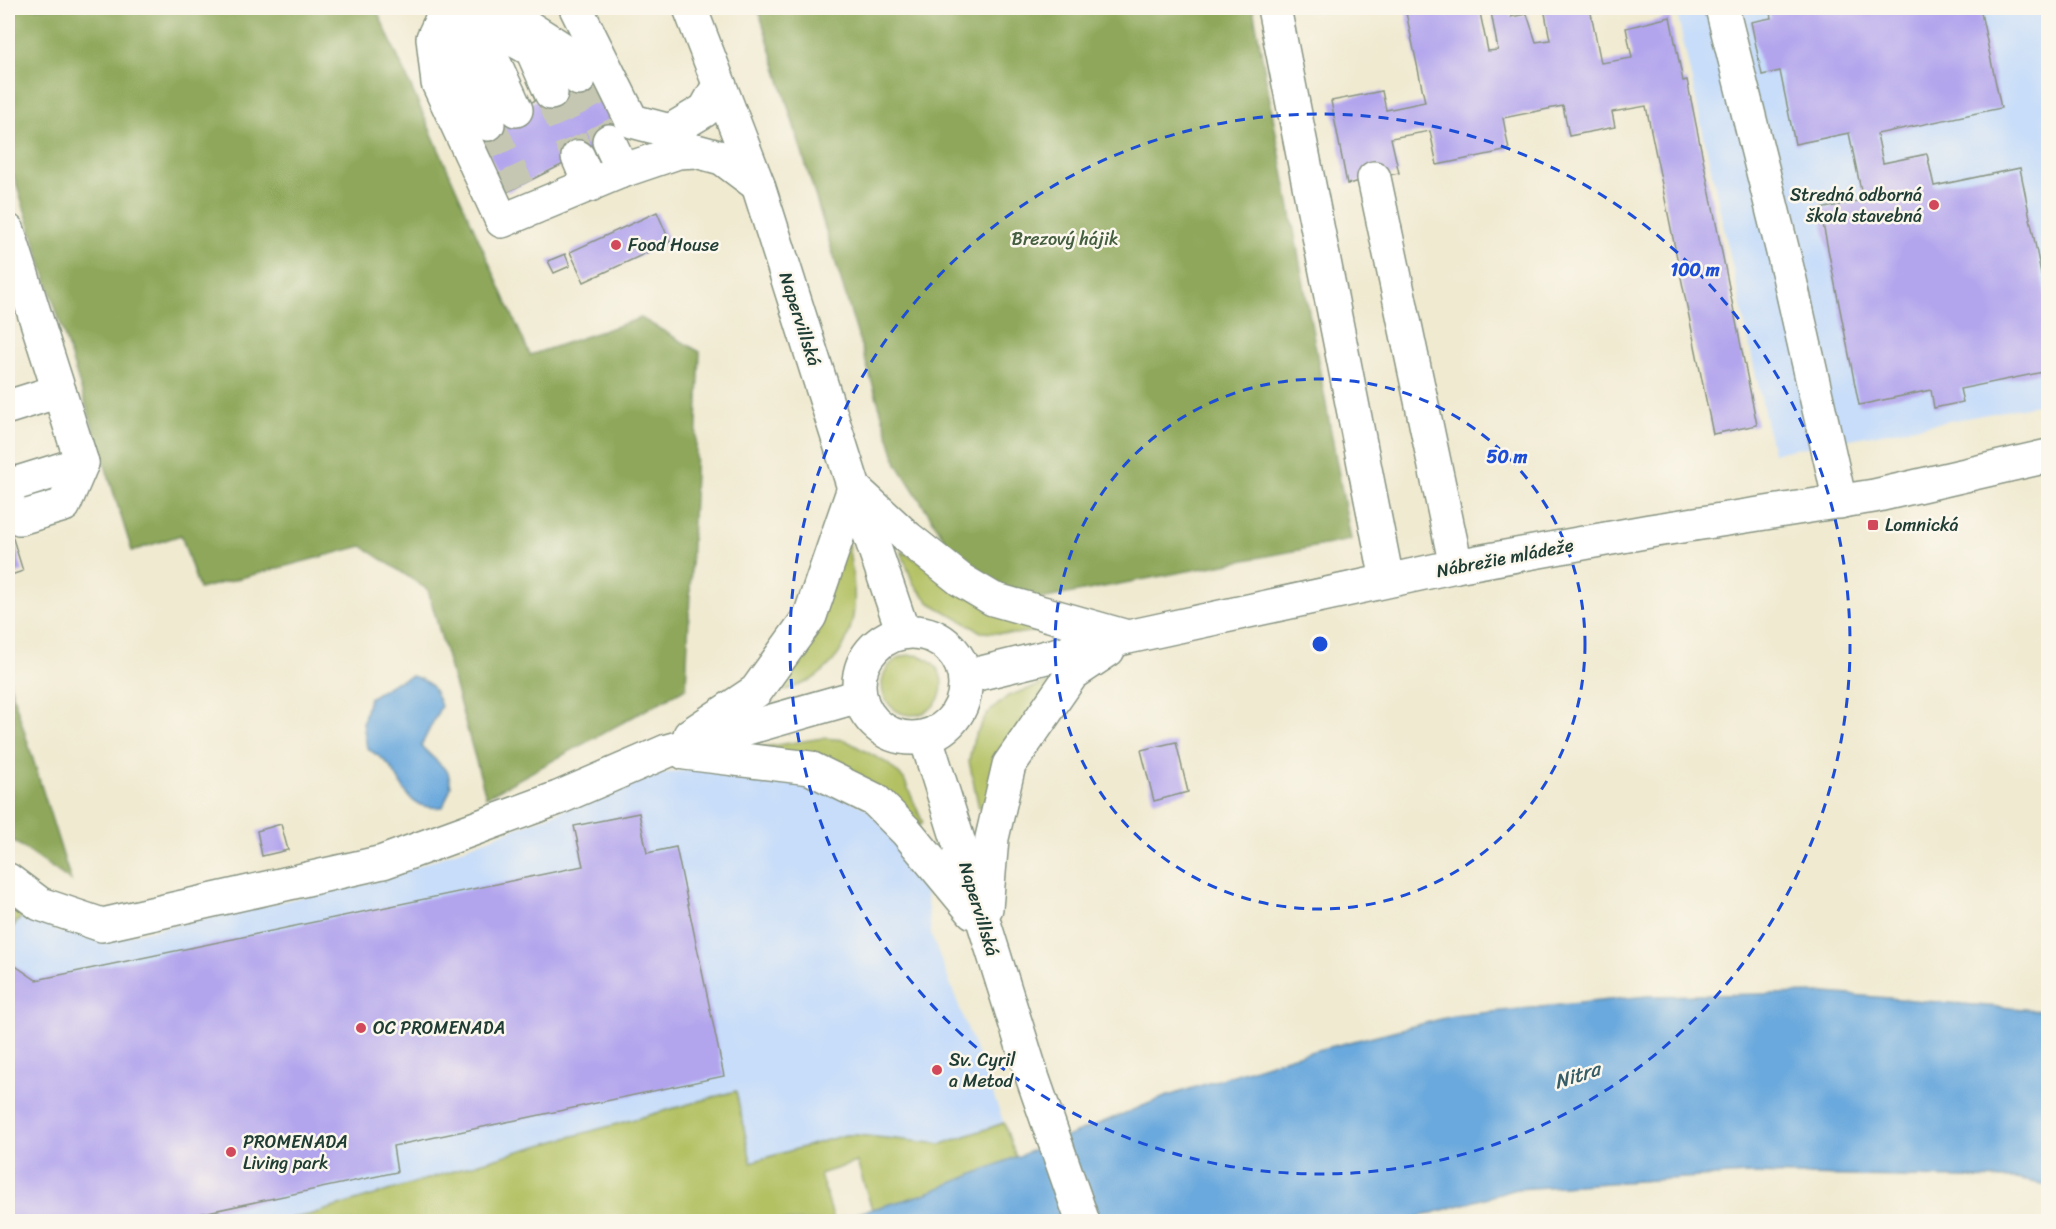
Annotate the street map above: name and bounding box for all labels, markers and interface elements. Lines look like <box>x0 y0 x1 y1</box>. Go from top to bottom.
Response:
place label: Stredná odborná škola stavebná <box>1790 179 1922 232</box>
marker: Stredná odborná škola stavebná <box>1927 198 1941 212</box>
park label: Brezový hájik <box>1012 223 1118 255</box>
place label: Food House <box>628 229 719 261</box>
marker: Food House <box>609 238 623 252</box>
text: 100 m <box>1671 254 1720 286</box>
street label: Napervillská <box>770 268 830 370</box>
text: 50 m <box>1487 441 1528 473</box>
place label: Lomnická <box>1885 509 1959 541</box>
marker: Lomnická <box>1866 518 1880 532</box>
street label: Nábrežie mládeže <box>1434 529 1576 587</box>
centre of rings <box>1310 634 1330 654</box>
street label: Napervillská <box>949 858 1009 960</box>
place label: OC PROMENADA <box>373 1012 505 1044</box>
marker: OC PROMENADA <box>354 1021 368 1035</box>
place label: Sv. Cyril a Metod <box>949 1044 1016 1097</box>
water label: Nitra <box>1550 1051 1607 1099</box>
marker: Sv. Cyril a Metod <box>930 1063 944 1077</box>
place label: PROMENADA Living park <box>243 1126 348 1179</box>
marker: PROMENADA Living park <box>224 1145 238 1159</box>

